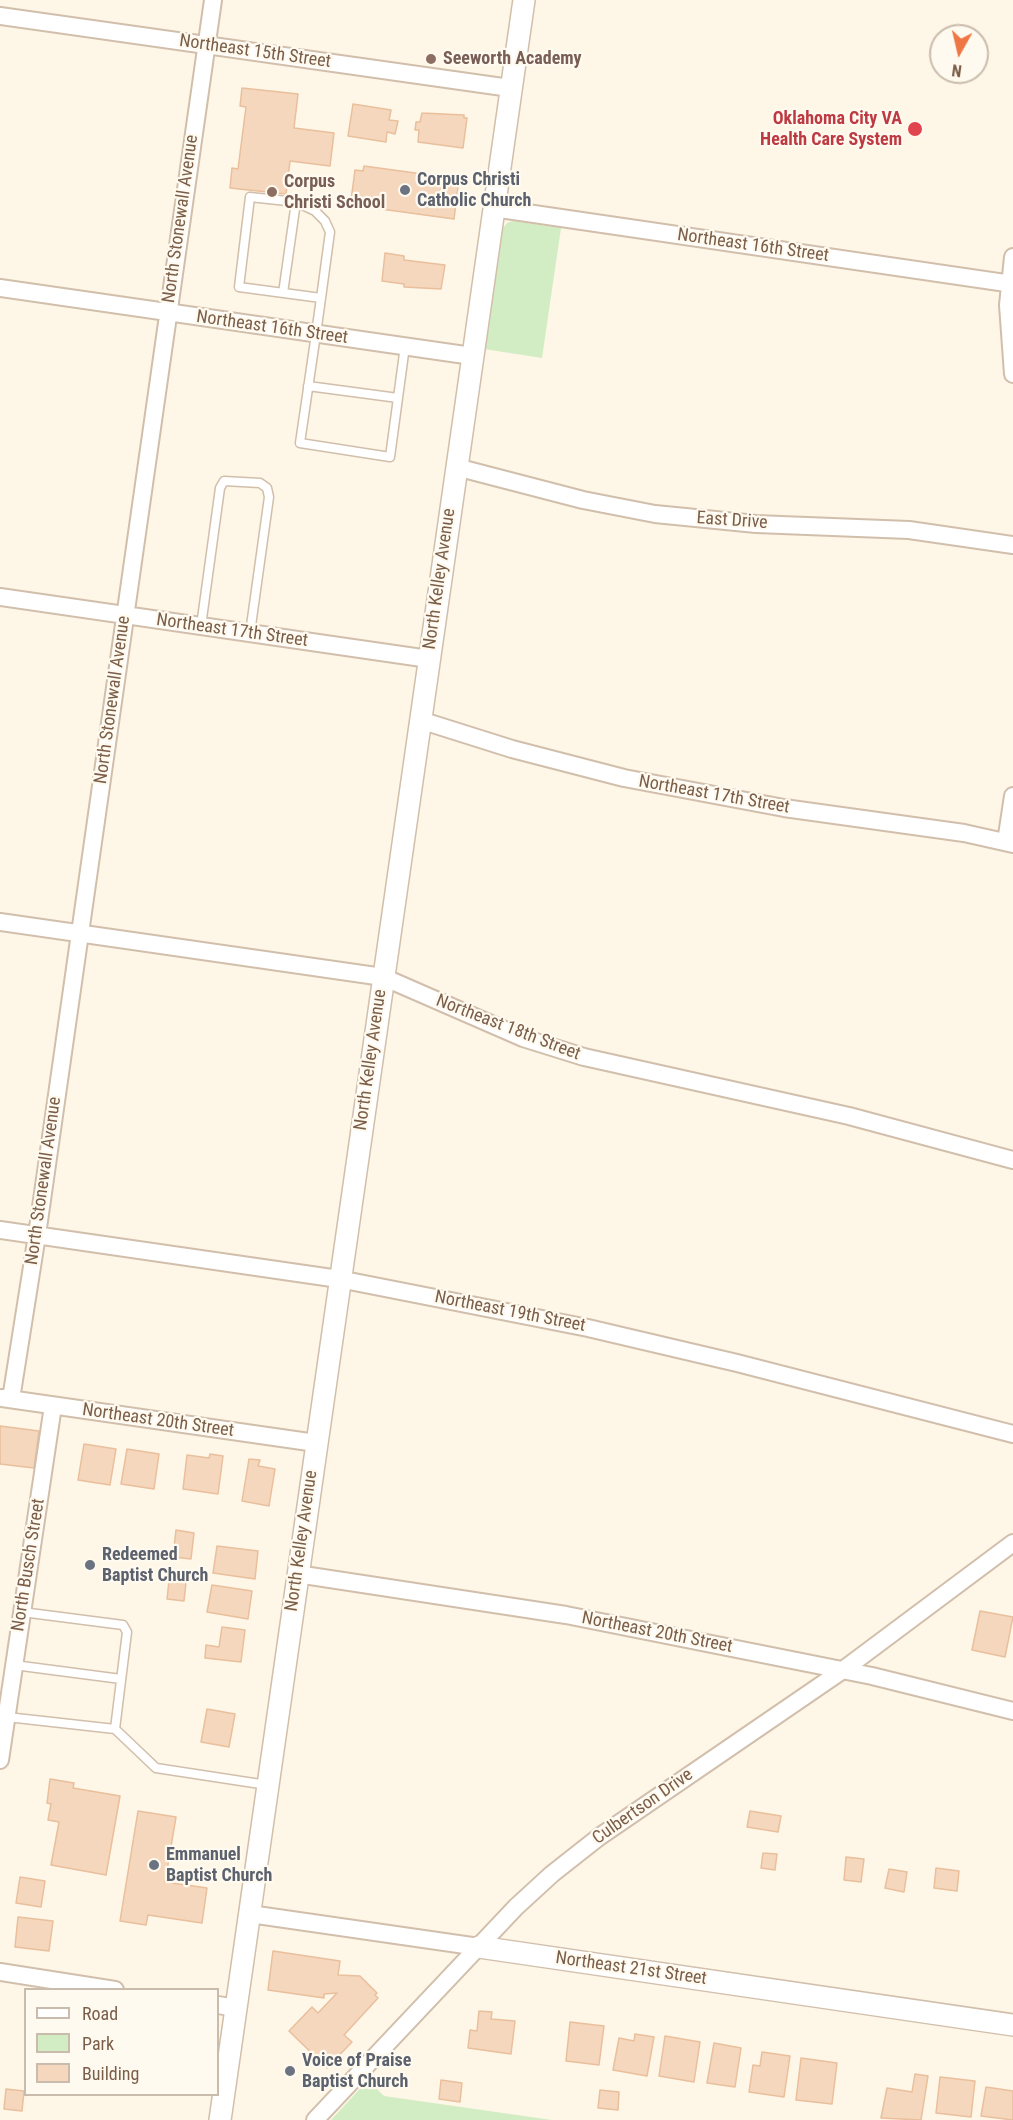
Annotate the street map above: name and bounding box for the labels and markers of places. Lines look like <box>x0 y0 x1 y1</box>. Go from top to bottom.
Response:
place label: Seeworth Academy <box>443 48 582 70</box>
marker: Seeworth Academy <box>424 52 438 66</box>
place label: Oklahoma City VA Health Care System <box>760 108 902 150</box>
marker: Oklahoma City VA Health Care System <box>906 120 924 138</box>
place label: Corpus Christi Catholic Church <box>417 169 531 212</box>
place label: Corpus Christi School <box>284 171 385 213</box>
marker: Corpus Christi Catholic Church <box>398 183 412 197</box>
marker: Corpus Christi School <box>265 185 279 199</box>
place label: Redeemed Baptist Church <box>102 1544 208 1586</box>
marker: Redeemed Baptist Church <box>83 1558 97 1572</box>
place label: Emmanuel Baptist Church <box>166 1844 272 1886</box>
marker: Emmanuel Baptist Church <box>147 1858 161 1872</box>
place label: Voice of Praise Baptist Church <box>302 2050 411 2092</box>
marker: Voice of Praise Baptist Church <box>283 2064 297 2078</box>

